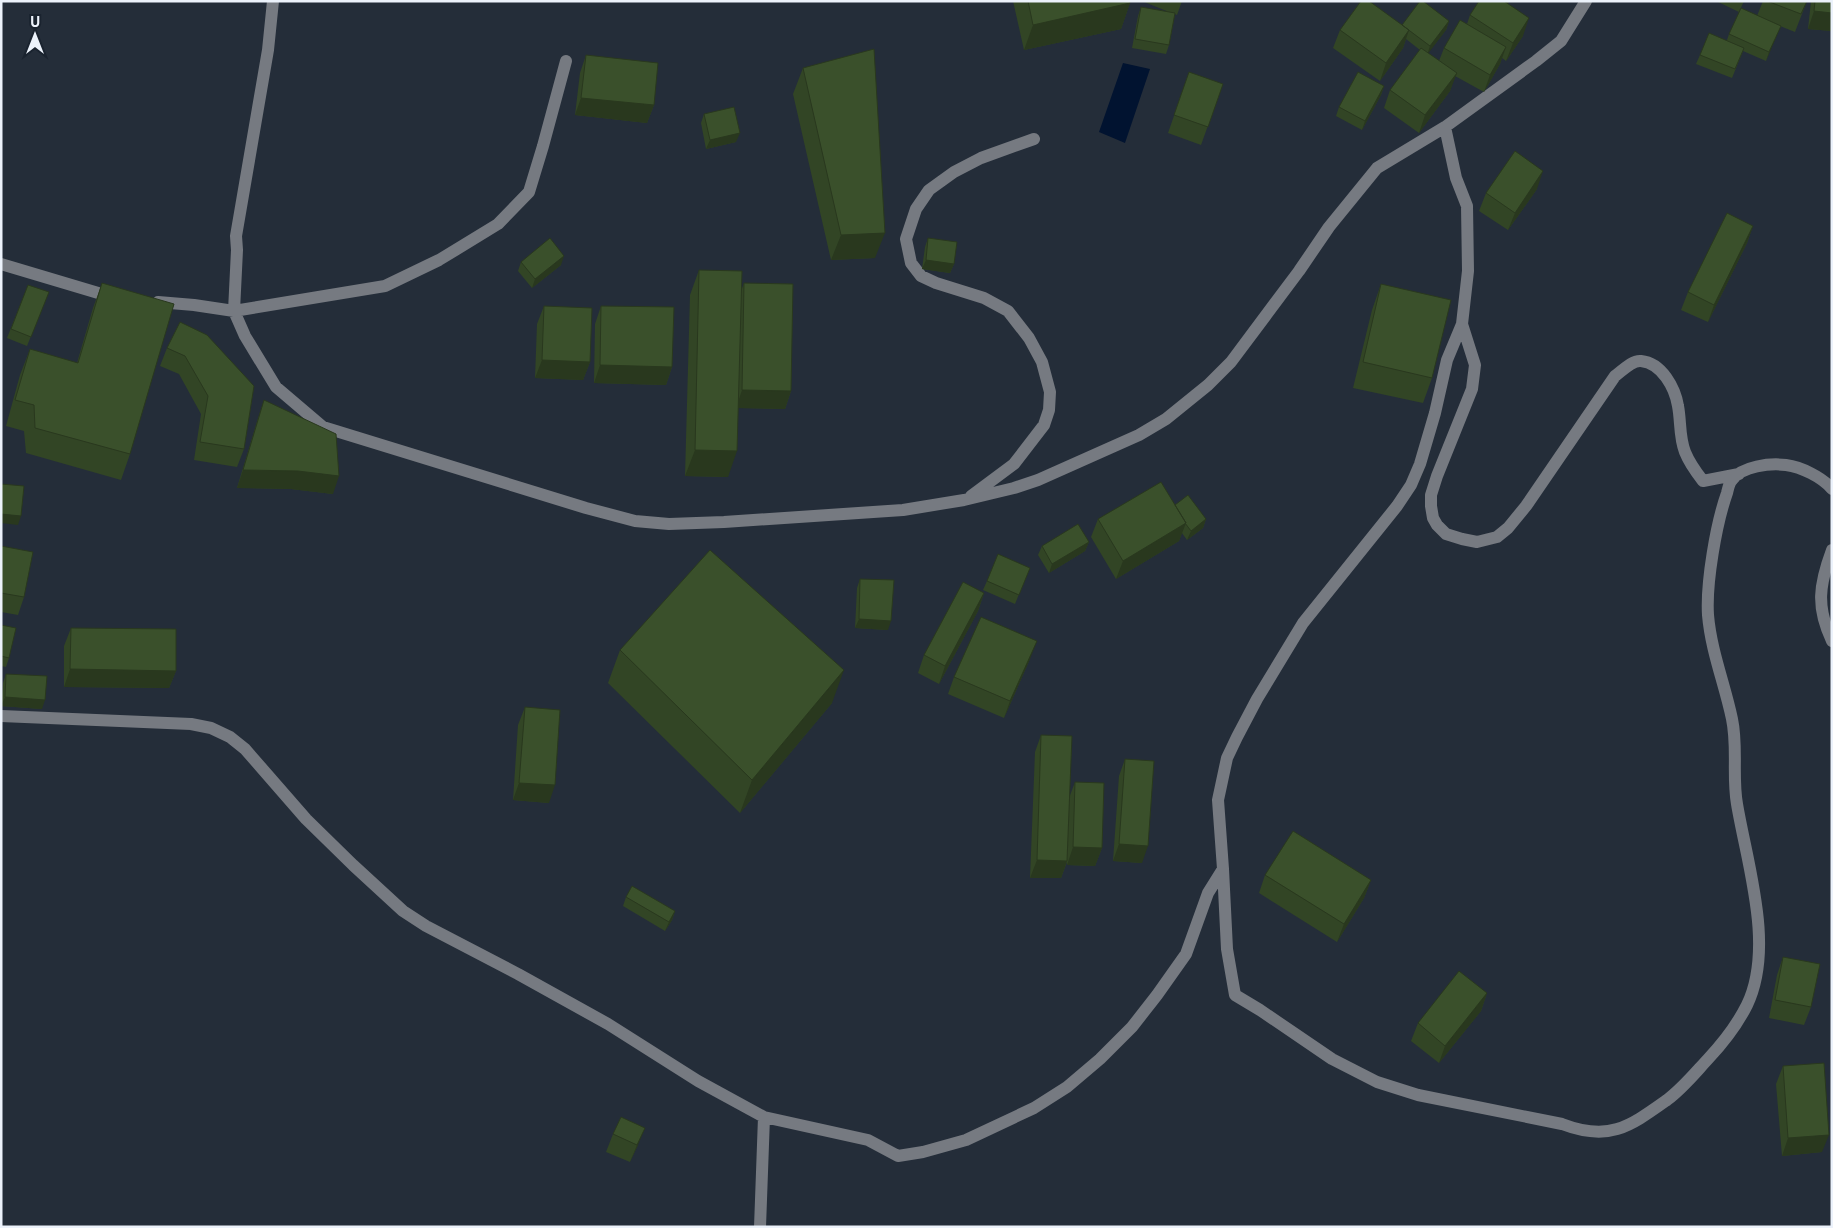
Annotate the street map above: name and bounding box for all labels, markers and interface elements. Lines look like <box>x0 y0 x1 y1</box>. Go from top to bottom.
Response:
north arrow <box>10 10 60 60</box>
text: U <box>30 14 40 30</box>

